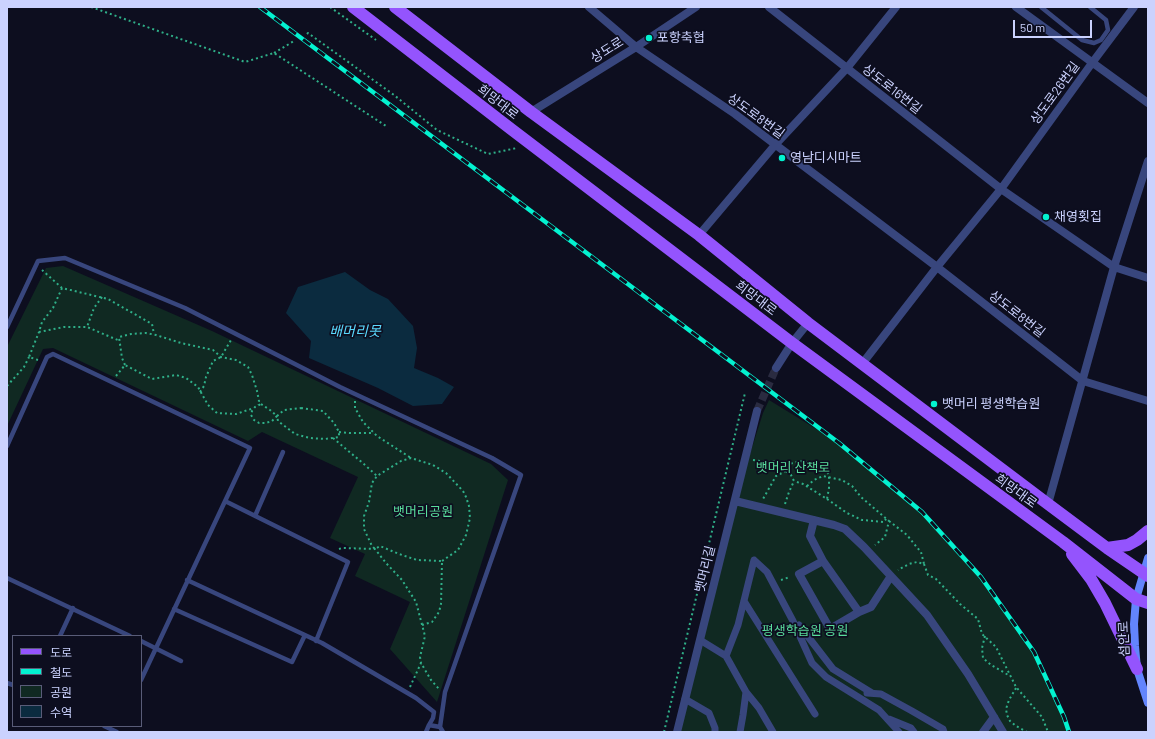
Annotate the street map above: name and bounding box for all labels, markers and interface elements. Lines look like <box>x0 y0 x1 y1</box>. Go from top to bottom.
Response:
scale bar <box>1015 12 1094 38</box>
text: 50 m <box>1020 20 1045 34</box>
place label: 포항축협 <box>657 30 705 46</box>
marker: 포항축협 <box>644 33 654 43</box>
street label: 상도로 <box>588 34 626 66</box>
street label: 상도로26번길 <box>1027 59 1083 127</box>
street label: 상도로16번길 <box>859 61 925 117</box>
street label: 희망대로 <box>474 81 522 123</box>
street label: 상도로8번길 <box>724 90 788 142</box>
place label: 영남디시마트 <box>790 150 862 166</box>
marker: 영남디시마트 <box>777 153 787 163</box>
place label: 채영횟집 <box>1054 209 1102 225</box>
marker: 채영횟집 <box>1041 212 1051 222</box>
street label: 희망대로 <box>732 277 780 319</box>
street label: 상도로8번길 <box>986 287 1048 341</box>
water label: 배머리못 <box>329 323 381 339</box>
place label: 뱃머리 평생학습원 <box>942 396 1040 412</box>
marker: 뱃머리 평생학습원 <box>929 399 939 409</box>
park label: 뱃머리 산책로 <box>756 460 830 476</box>
street label: 희망대로 <box>992 471 1040 511</box>
park label: 뱃머리공원 <box>393 504 453 520</box>
street label: 뱃머리길 <box>692 544 718 594</box>
street label: 섬안로 <box>1116 621 1132 657</box>
park label: 평생학습원 공원 <box>762 623 848 639</box>
legend <box>12 635 142 727</box>
text: 도로 <box>50 645 72 659</box>
text: 철도 <box>50 665 72 679</box>
text: 공원 <box>50 685 72 699</box>
text: 수역 <box>50 705 72 719</box>

